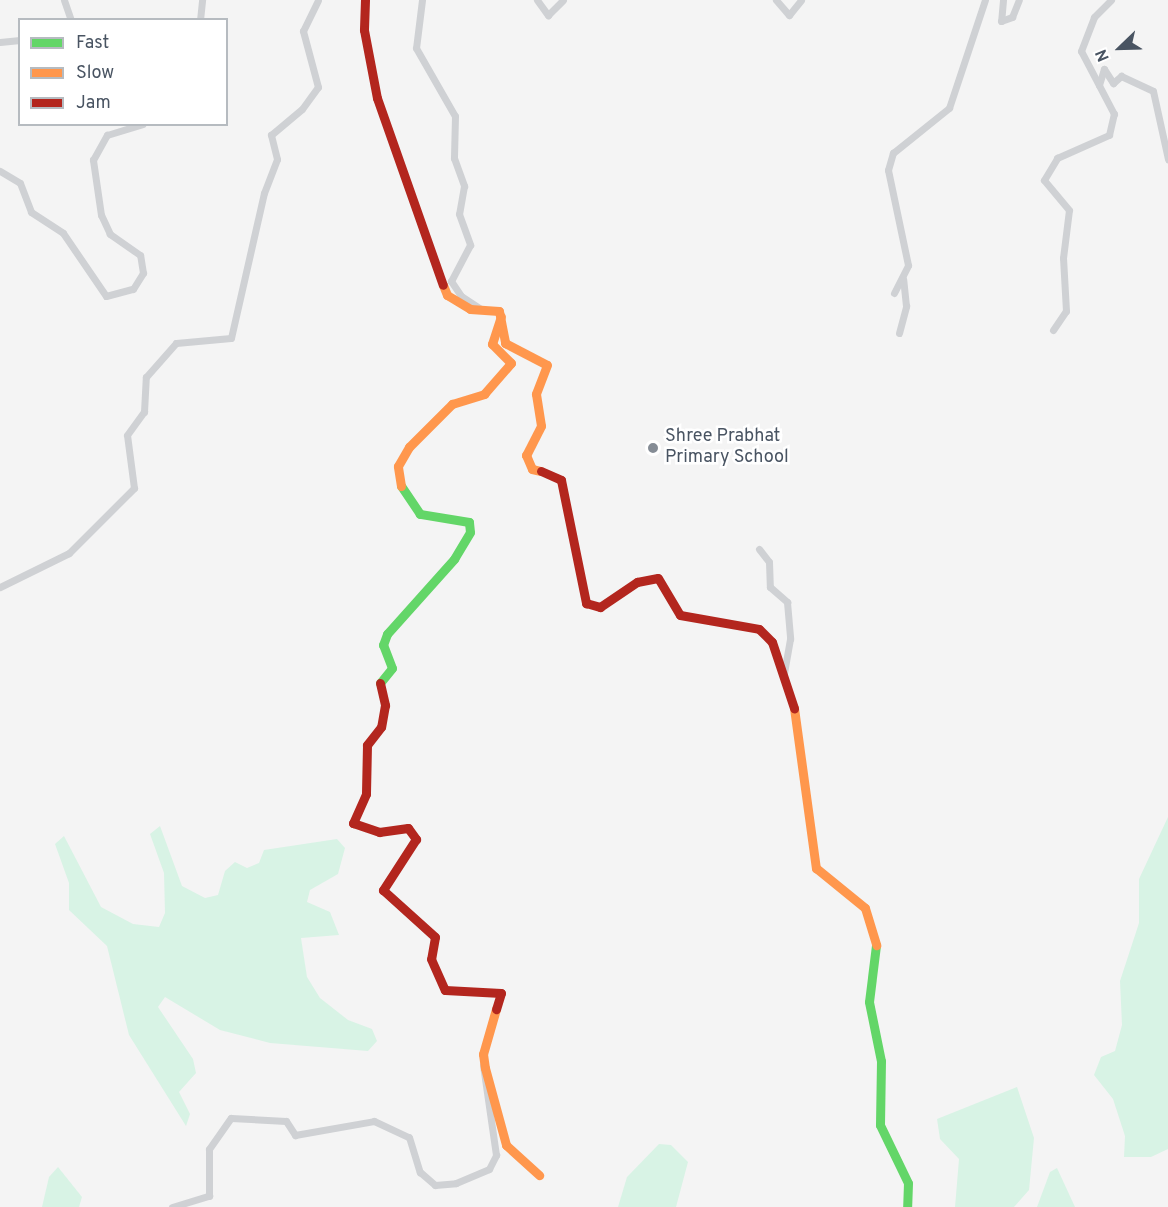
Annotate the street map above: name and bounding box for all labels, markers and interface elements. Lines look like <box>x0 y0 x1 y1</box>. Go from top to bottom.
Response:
legend <box>18 18 228 126</box>
north arrow <box>1090 18 1150 78</box>
text: Fast <box>76 32 109 55</box>
text: N <box>1092 46 1115 64</box>
text: Slow <box>76 62 114 85</box>
text: Jam <box>76 92 111 115</box>
place label: Shree Prabhat Primary School <box>665 427 789 470</box>
marker: Shree Prabhat Primary School <box>646 441 660 455</box>

